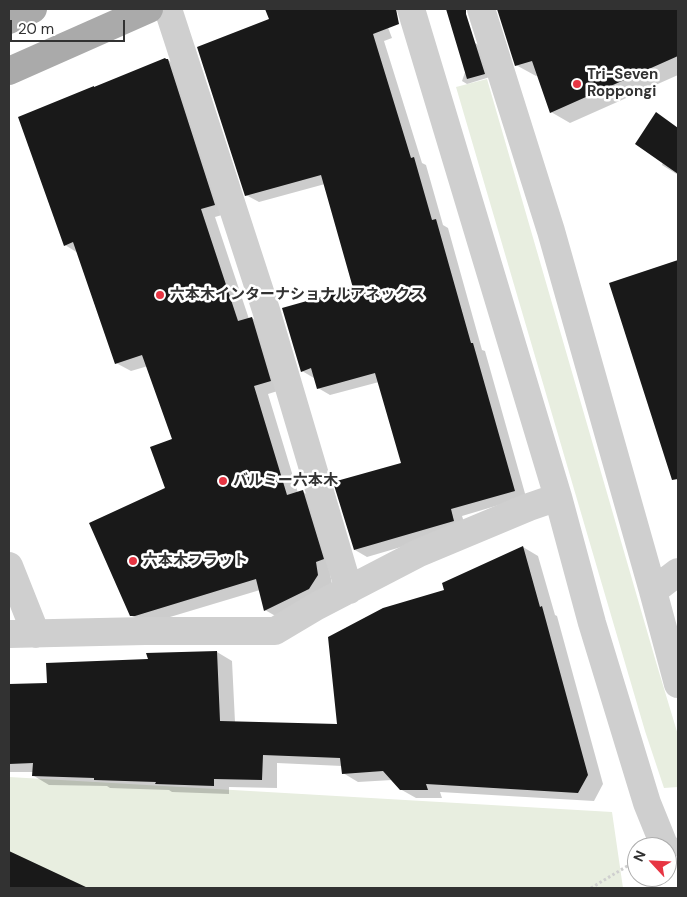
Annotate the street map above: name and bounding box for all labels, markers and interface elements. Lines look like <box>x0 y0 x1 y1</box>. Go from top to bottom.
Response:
scale bar <box>12 10 128 42</box>
text: 20 m <box>18 19 54 39</box>
place label: Tri-Seven Roppongi <box>587 66 658 101</box>
marker: Tri-Seven Roppongi <box>571 78 583 90</box>
place label: 六本木インターナショナルアネックス <box>170 286 425 304</box>
marker: 六本木インターナショナルアネックス <box>154 289 166 301</box>
place label: バルミー六本木 <box>233 472 338 490</box>
marker: バルミー六本木 <box>217 475 229 487</box>
place label: 六本木フラット <box>143 552 248 570</box>
marker: 六本木フラット <box>127 555 139 567</box>
north arrow <box>627 837 677 887</box>
text: N <box>629 848 650 865</box>

